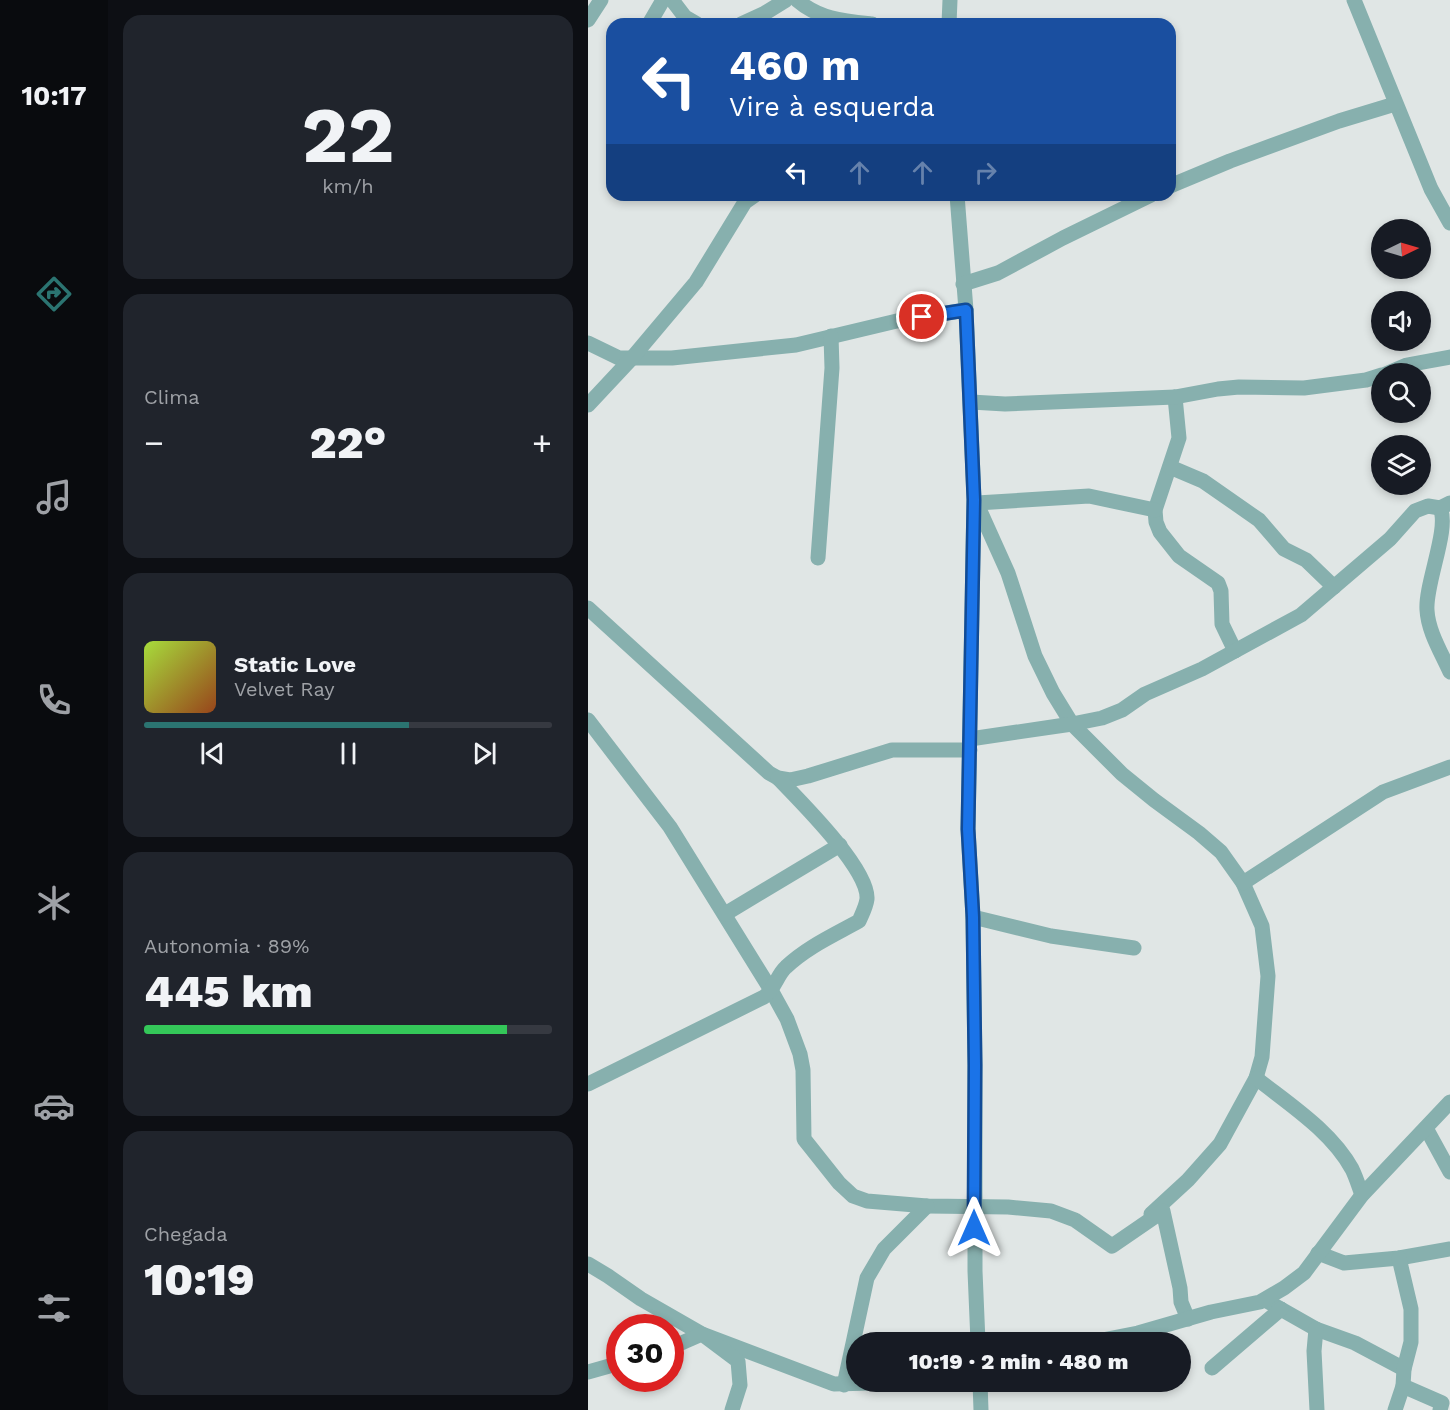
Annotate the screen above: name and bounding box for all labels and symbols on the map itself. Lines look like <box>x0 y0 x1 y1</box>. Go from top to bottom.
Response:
north arrow <box>1371 219 1431 279</box>
pin <box>896 291 947 342</box>
position arrow <box>942 1196 1006 1260</box>
speed limit sign: 30 <box>606 1314 684 1392</box>

